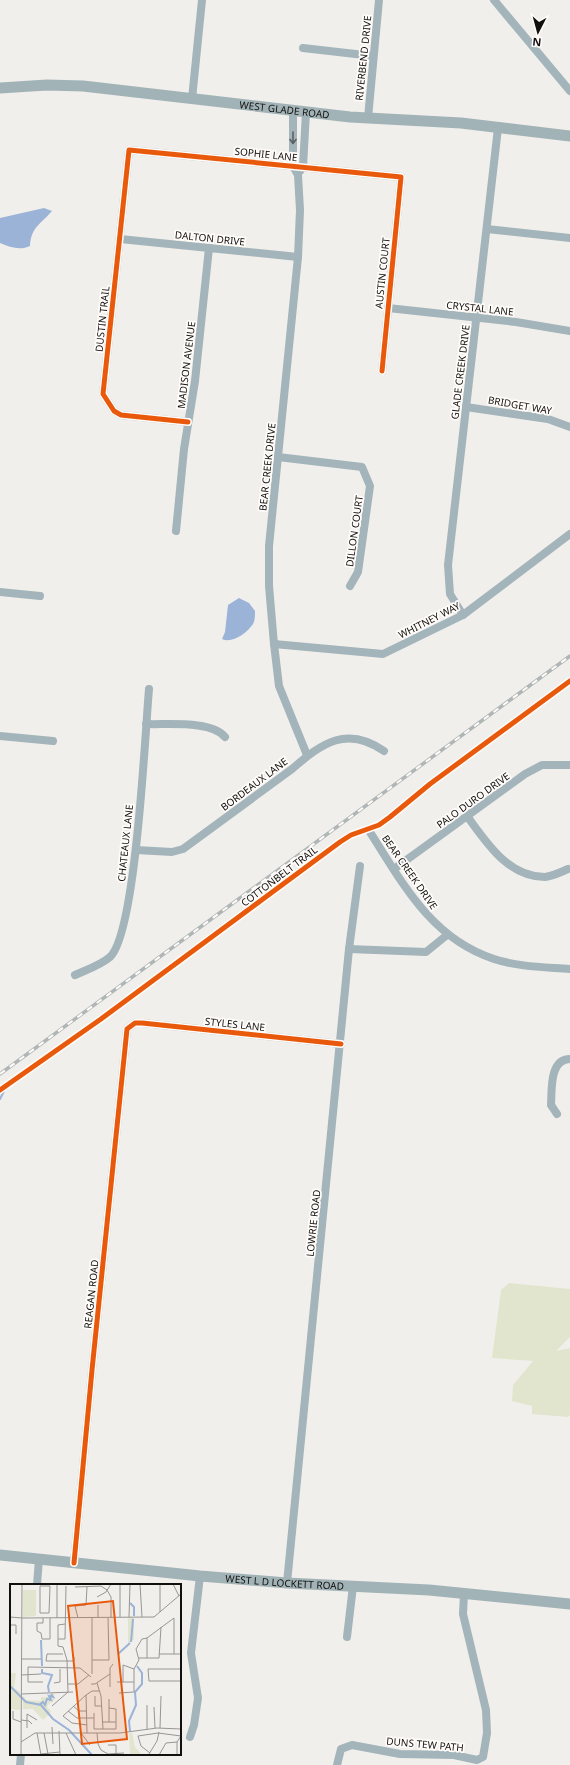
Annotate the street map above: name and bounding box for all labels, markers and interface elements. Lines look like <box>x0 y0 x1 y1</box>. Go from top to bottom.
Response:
north arrow <box>518 12 558 52</box>
street label: RIVERBEND DRIVE <box>352 15 374 101</box>
text: N <box>532 35 542 50</box>
street label: WEST GLADE ROAD <box>239 97 330 122</box>
one-way arrow <box>289 131 297 144</box>
street label: SOPHIE LANE <box>234 144 298 164</box>
street label: DALTON DRIVE <box>174 227 246 249</box>
street label: AUSTIN COURT <box>371 236 393 309</box>
street label: DUSTIN TRAIL <box>92 285 112 353</box>
street label: CRYSTAL LANE <box>446 298 514 318</box>
street label: MADISON AVENUE <box>174 321 198 409</box>
street label: GLADE CREEK DRIVE <box>447 324 473 420</box>
street label: BRIDGET WAY <box>487 392 553 418</box>
street label: BEAR CREEK DRIVE <box>255 422 279 512</box>
street label: DILLON COURT <box>342 494 366 568</box>
street label: WHITNEY WAY <box>396 598 463 642</box>
street label: BORDEAUX LANE <box>218 754 290 814</box>
street label: PALO DURO DRIVE <box>434 769 512 831</box>
street label: CHATEAUX LANE <box>114 804 136 882</box>
street label: BEAR CREEK DRIVE <box>379 832 441 912</box>
street label: COTTONBELT TRAIL <box>238 843 320 909</box>
street label: STYLES LANE <box>204 1014 266 1034</box>
street label: LOWRIE ROAD <box>303 1189 323 1257</box>
street label: REAGAN ROAD <box>80 1259 102 1329</box>
street label: WEST L D LOCKETT ROAD <box>225 1571 344 1593</box>
inset map <box>10 1584 181 1755</box>
street label: DUNS TEW PATH <box>386 1734 464 1754</box>

